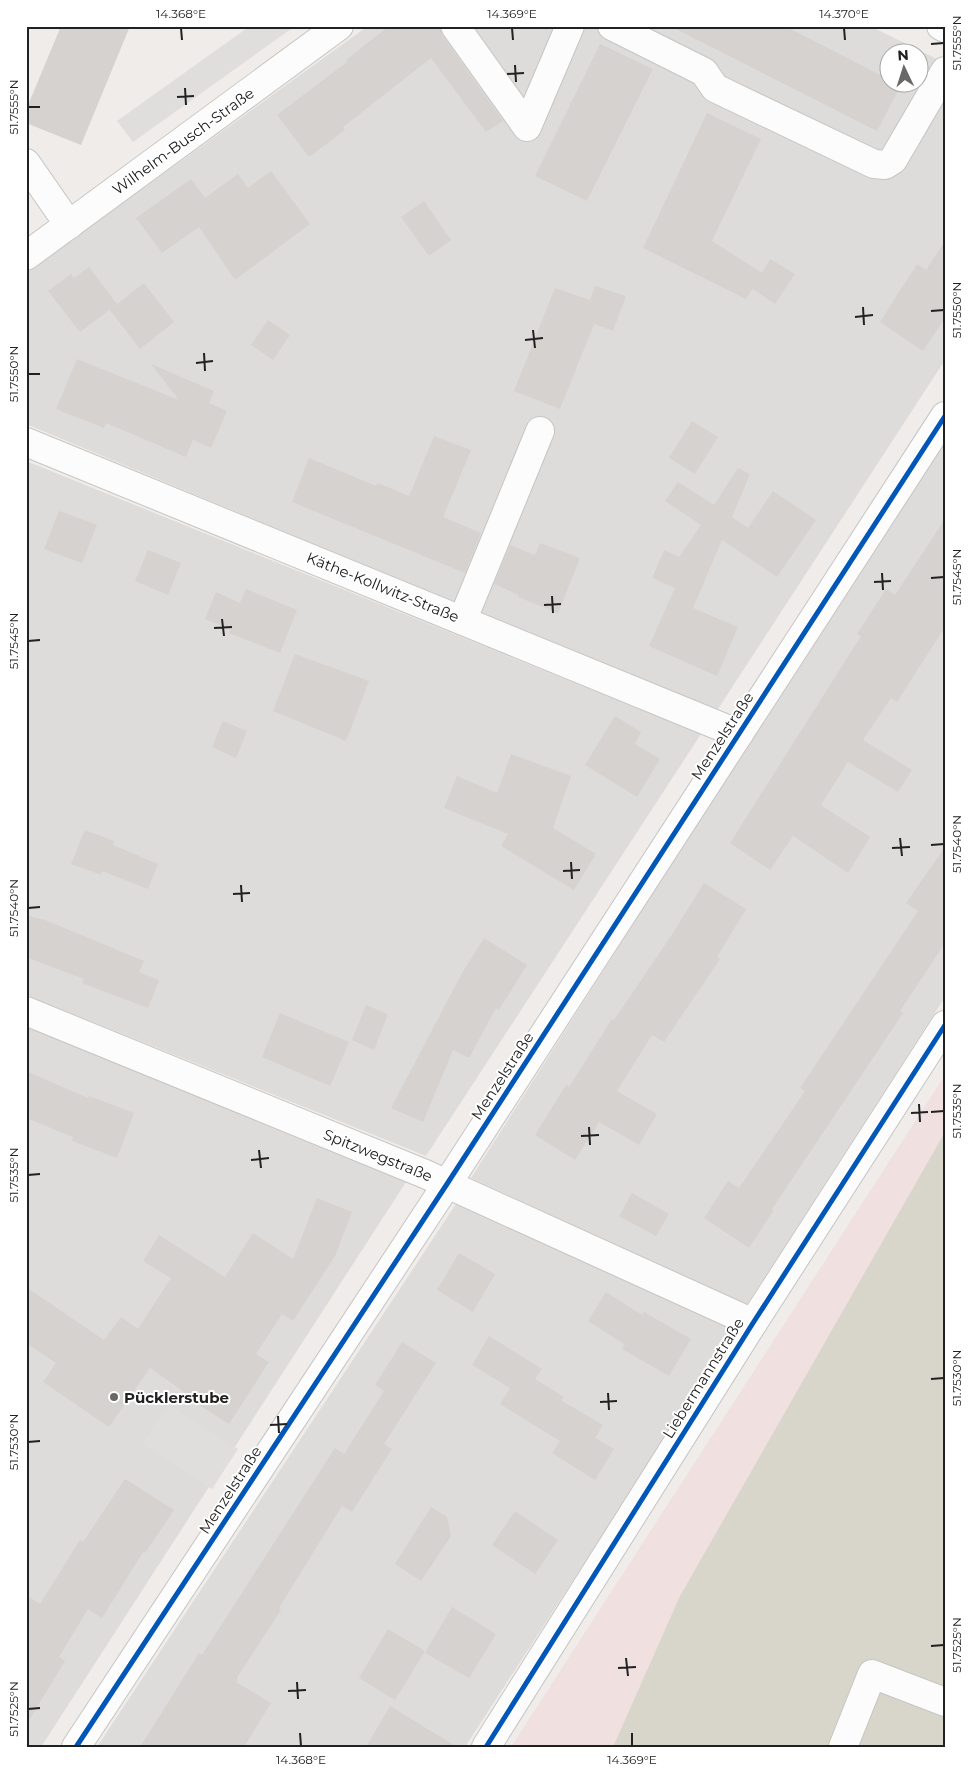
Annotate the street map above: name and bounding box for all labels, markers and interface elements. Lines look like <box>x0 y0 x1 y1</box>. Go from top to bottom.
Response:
text: 14.368°E <box>156 6 206 21</box>
text: 14.369°E <box>487 6 537 21</box>
text: 14.370°E <box>819 6 869 21</box>
text: 51.7555°N <box>949 15 964 71</box>
north arrow <box>878 42 928 92</box>
text: N <box>897 46 909 64</box>
text: 51.7555°N <box>6 79 21 135</box>
street label: Wilhelm-Busch-Straße <box>108 83 258 199</box>
text: 51.7550°N <box>949 282 964 338</box>
text: 51.7550°N <box>6 346 21 402</box>
street label: Käthe-Kollwitz-Straße <box>304 548 462 626</box>
text: 51.7545°N <box>949 549 964 605</box>
text: 51.7545°N <box>6 613 21 669</box>
street label: Menzelstraße <box>687 689 757 783</box>
text: 51.7540°N <box>949 815 964 873</box>
text: 51.7540°N <box>6 879 21 937</box>
street label: Menzelstraße <box>467 1029 537 1123</box>
text: 51.7535°N <box>949 1083 964 1139</box>
street label: Spitzwegstraße <box>321 1124 435 1186</box>
text: 51.7535°N <box>6 1147 21 1203</box>
street label: Liebermannstraße <box>658 1314 748 1442</box>
text: 51.7530°N <box>949 1350 964 1406</box>
place label: Pücklerstube <box>124 1388 229 1407</box>
marker: Pücklerstube <box>108 1391 120 1403</box>
text: 51.7530°N <box>6 1414 21 1470</box>
street label: Menzelstraße <box>195 1443 265 1537</box>
text: 51.7525°N <box>949 1617 964 1673</box>
text: 51.7525°N <box>6 1681 21 1737</box>
text: 14.368°E <box>276 1752 326 1767</box>
text: 14.369°E <box>607 1752 657 1767</box>

